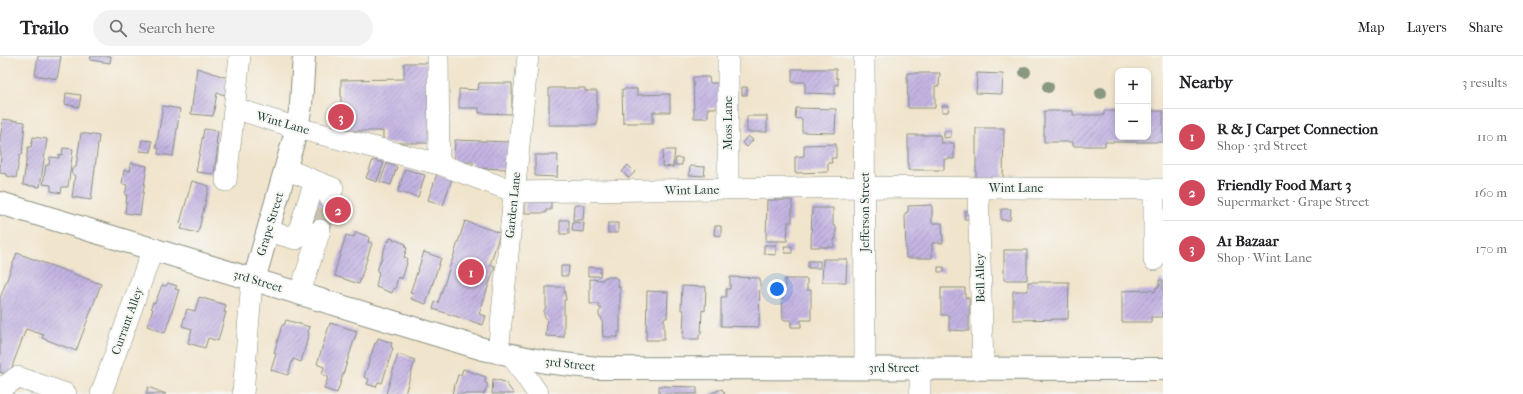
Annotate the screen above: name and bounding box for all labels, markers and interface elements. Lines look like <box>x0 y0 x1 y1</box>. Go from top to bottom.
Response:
search box <box>93 10 373 46</box>
text: Trailo <box>20 17 69 39</box>
icon: search <box>107 17 129 39</box>
text: Search here <box>139 19 215 37</box>
text: Map <box>1358 19 1385 36</box>
text: Layers <box>1407 19 1447 36</box>
text: Share <box>1469 19 1503 36</box>
map controls <box>1115 68 1151 140</box>
button: + <box>1115 68 1151 104</box>
text: Nearby <box>1179 72 1233 92</box>
text: 3 results <box>1462 75 1507 90</box>
street label: Moss Lane <box>721 96 735 150</box>
pin: 3 <box>328 102 354 132</box>
button: − <box>1115 104 1151 140</box>
street label: Wint Lane <box>254 108 311 137</box>
text: R & J Carpet Connection <box>1217 120 1378 138</box>
text: 1 <box>1190 129 1194 144</box>
text: 110 m <box>1477 129 1507 144</box>
text: Shop · 3rd Street <box>1217 138 1308 153</box>
street label: Garden Lane <box>503 171 523 239</box>
street label: Jefferson Street <box>858 171 872 253</box>
text: Friendly Food Mart 3 <box>1217 176 1351 194</box>
street label: Wint Lane <box>988 181 1043 195</box>
street label: Wint Lane <box>664 183 720 197</box>
text: 2 <box>1189 185 1195 200</box>
text: 160 m <box>1475 185 1507 200</box>
street label: Grape Street <box>254 190 287 258</box>
text: Supermarket · Grape Street <box>1217 194 1369 209</box>
pin: 2 <box>325 195 351 225</box>
text: A1 Bazaar <box>1217 232 1279 250</box>
text: 3 <box>1189 241 1195 256</box>
text: 170 m <box>1475 241 1507 256</box>
text: Shop · Wint Lane <box>1217 250 1312 265</box>
street label: Bell Alley <box>973 253 987 303</box>
pin: 1 <box>458 257 484 287</box>
street label: 3rd Street <box>232 267 285 295</box>
your location <box>767 279 787 299</box>
street label: Currant Alley <box>108 285 146 357</box>
street label: 3rd Street <box>544 354 597 374</box>
street label: 3rd Street <box>869 361 920 375</box>

